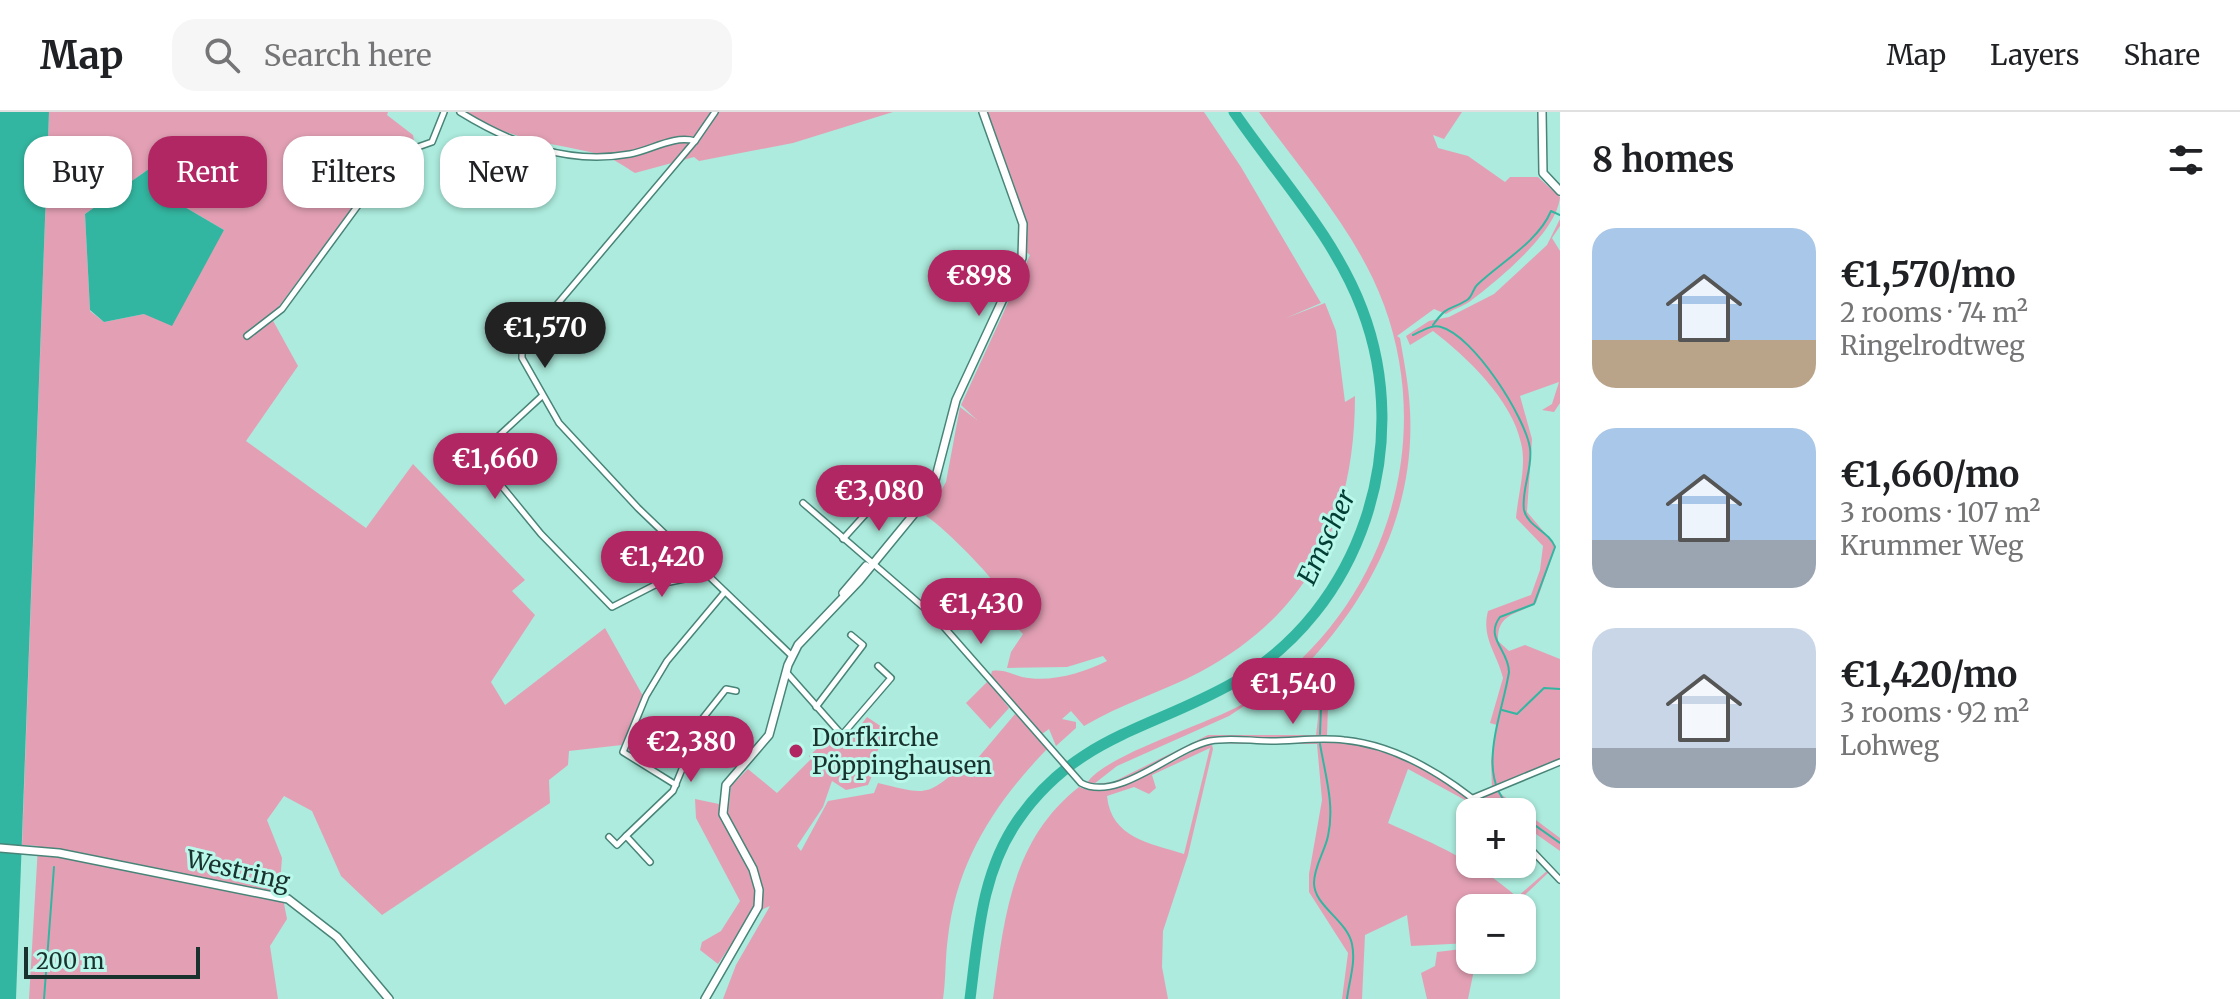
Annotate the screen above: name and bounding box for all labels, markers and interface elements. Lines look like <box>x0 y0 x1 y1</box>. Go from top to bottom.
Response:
search box <box>172 19 732 91</box>
text: Map <box>40 32 124 79</box>
icon: search <box>200 33 244 77</box>
text: Search here <box>264 36 432 74</box>
text: Map <box>1886 37 1946 73</box>
text: Layers <box>1990 37 2079 73</box>
text: Share <box>2123 37 2200 73</box>
chip: Buy <box>24 136 132 208</box>
chip: Rent <box>148 136 267 208</box>
chip: Filters <box>283 136 424 208</box>
chip: New <box>440 136 556 208</box>
icon: filters <box>2164 138 2208 182</box>
text: 8 homes <box>1592 139 1734 181</box>
pin: €898 <box>932 250 1026 318</box>
text: €1,570/mo <box>1840 254 2015 296</box>
text: €898 <box>946 259 1012 292</box>
icon: home <box>1656 260 1752 356</box>
text: 2 rooms · 74 m² <box>1840 296 2028 329</box>
pin: €1,570 <box>480 302 610 370</box>
text: €1,570 <box>503 311 587 344</box>
text: Ringelrodtweg <box>1840 329 2025 362</box>
pin: €1,660 <box>430 433 560 501</box>
text: €1,660 <box>451 442 539 475</box>
text: €1,660/mo <box>1840 454 2019 496</box>
icon: home <box>1656 460 1752 556</box>
pin: €3,080 <box>814 465 944 533</box>
text: €3,080 <box>834 474 924 507</box>
water label: Emscher <box>1290 484 1363 590</box>
text: 3 rooms · 107 m² <box>1840 496 2040 529</box>
text: Krummer Weg <box>1840 529 2024 562</box>
pin: €1,420 <box>597 531 727 599</box>
text: €1,420 <box>619 540 705 573</box>
pin: €1,430 <box>916 578 1046 646</box>
text: €1,430 <box>938 587 1024 620</box>
text: €1,420/mo <box>1840 654 2017 696</box>
pin: €1,540 <box>1228 658 1358 726</box>
icon: home <box>1656 660 1752 756</box>
text: €1,540 <box>1250 667 1336 700</box>
text: 3 rooms · 92 m² <box>1840 696 2029 729</box>
pin: €2,380 <box>626 716 756 784</box>
place label: Dorfkirche Pöppinghausen <box>812 722 992 781</box>
text: €2,380 <box>646 725 736 758</box>
text: Lohweg <box>1840 729 1939 762</box>
marker: Dorfkirche Pöppinghausen <box>787 742 805 760</box>
map controls <box>1456 798 1536 974</box>
button: + <box>1456 798 1536 878</box>
street label: Westring <box>182 843 293 897</box>
button: − <box>1456 894 1536 974</box>
scale bar <box>24 943 200 979</box>
text: 200 m <box>36 947 104 975</box>

